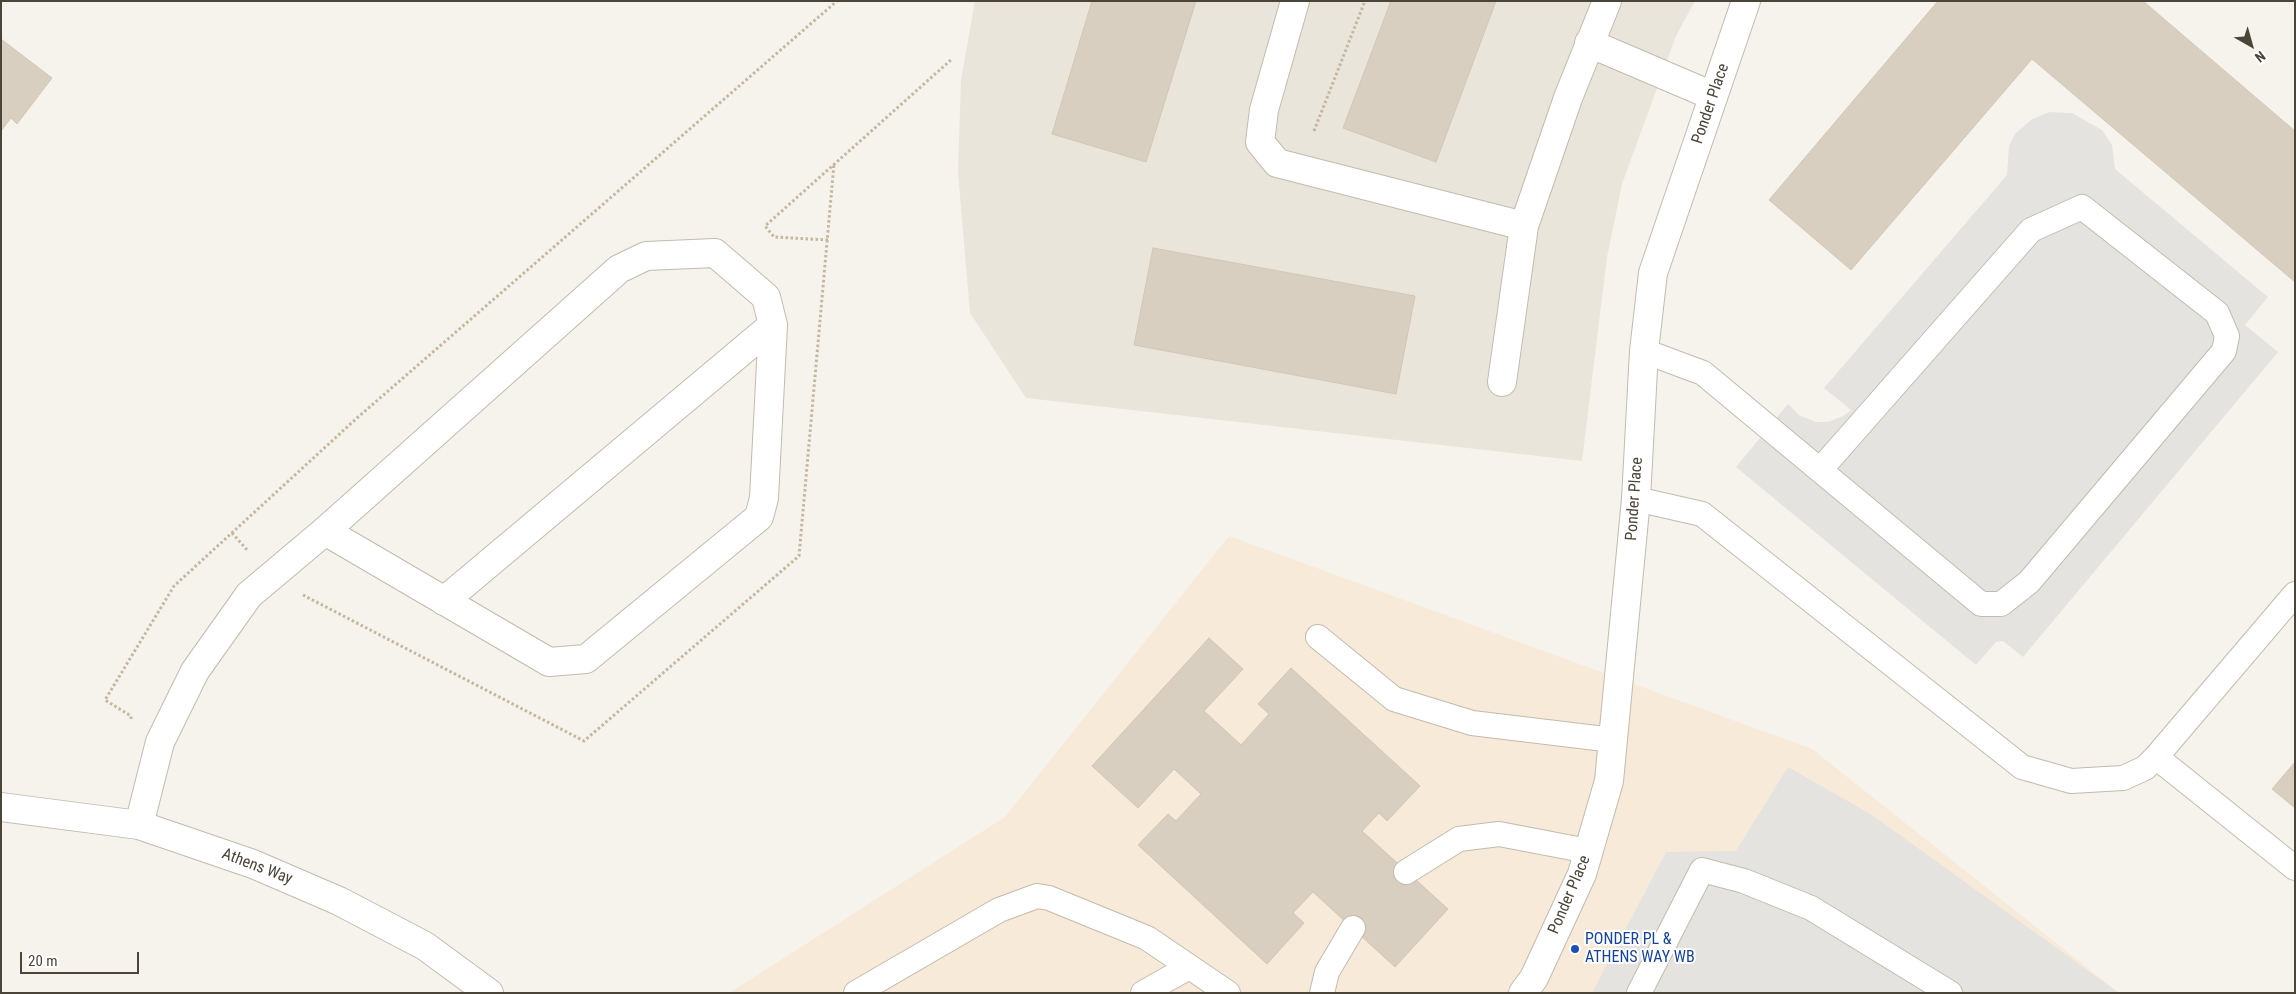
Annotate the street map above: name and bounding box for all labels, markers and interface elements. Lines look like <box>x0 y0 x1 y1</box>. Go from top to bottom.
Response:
north arrow <box>2226 20 2276 70</box>
text: N <box>2252 48 2269 66</box>
street label: Ponder Place <box>1688 61 1734 147</box>
street label: Ponder Place <box>1623 457 1647 541</box>
street label: Athens Way <box>219 845 295 889</box>
street label: Ponder Place <box>1545 853 1595 937</box>
place label: PONDER PL & ATHENS WAY WB <box>1585 930 1695 968</box>
scale bar <box>22 942 141 974</box>
marker: PONDER PL & ATHENS WAY WB <box>1569 943 1581 955</box>
text: 20 m <box>28 952 58 970</box>

